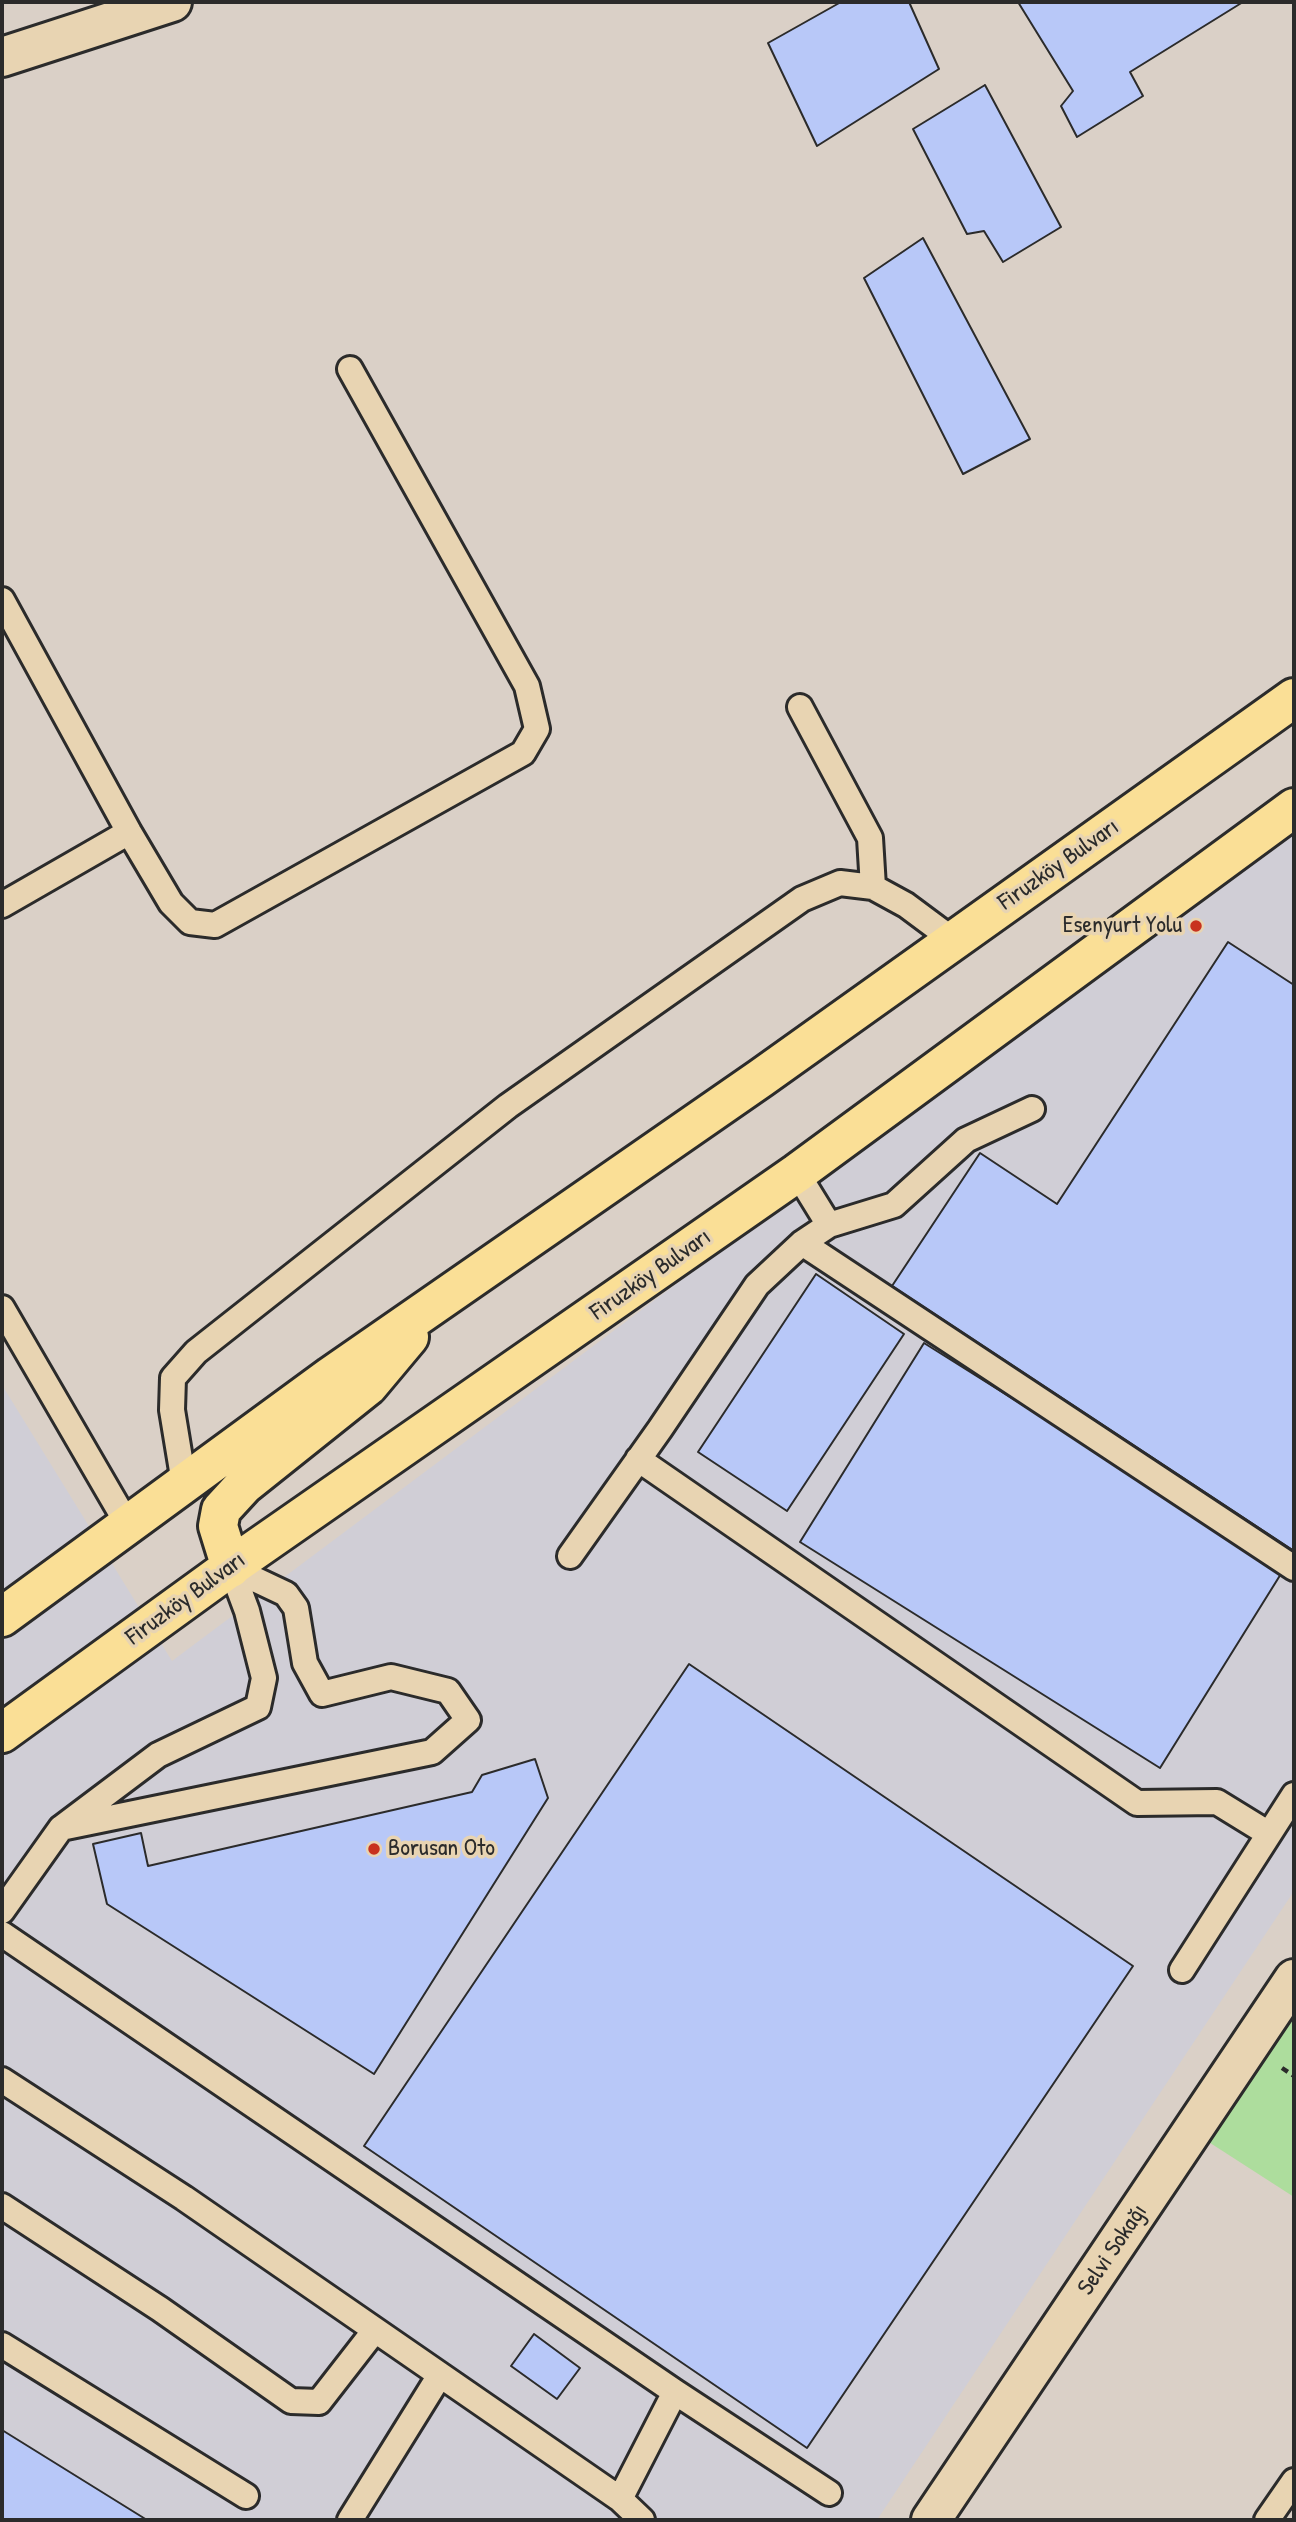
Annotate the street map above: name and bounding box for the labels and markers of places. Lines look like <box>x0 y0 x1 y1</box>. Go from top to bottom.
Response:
place label: Esenyurt Yolu <box>1063 912 1182 940</box>
marker: Esenyurt Yolu <box>1188 918 1204 934</box>
place label: Borusan Oto <box>388 1835 495 1863</box>
marker: Borusan Oto <box>366 1841 382 1857</box>

